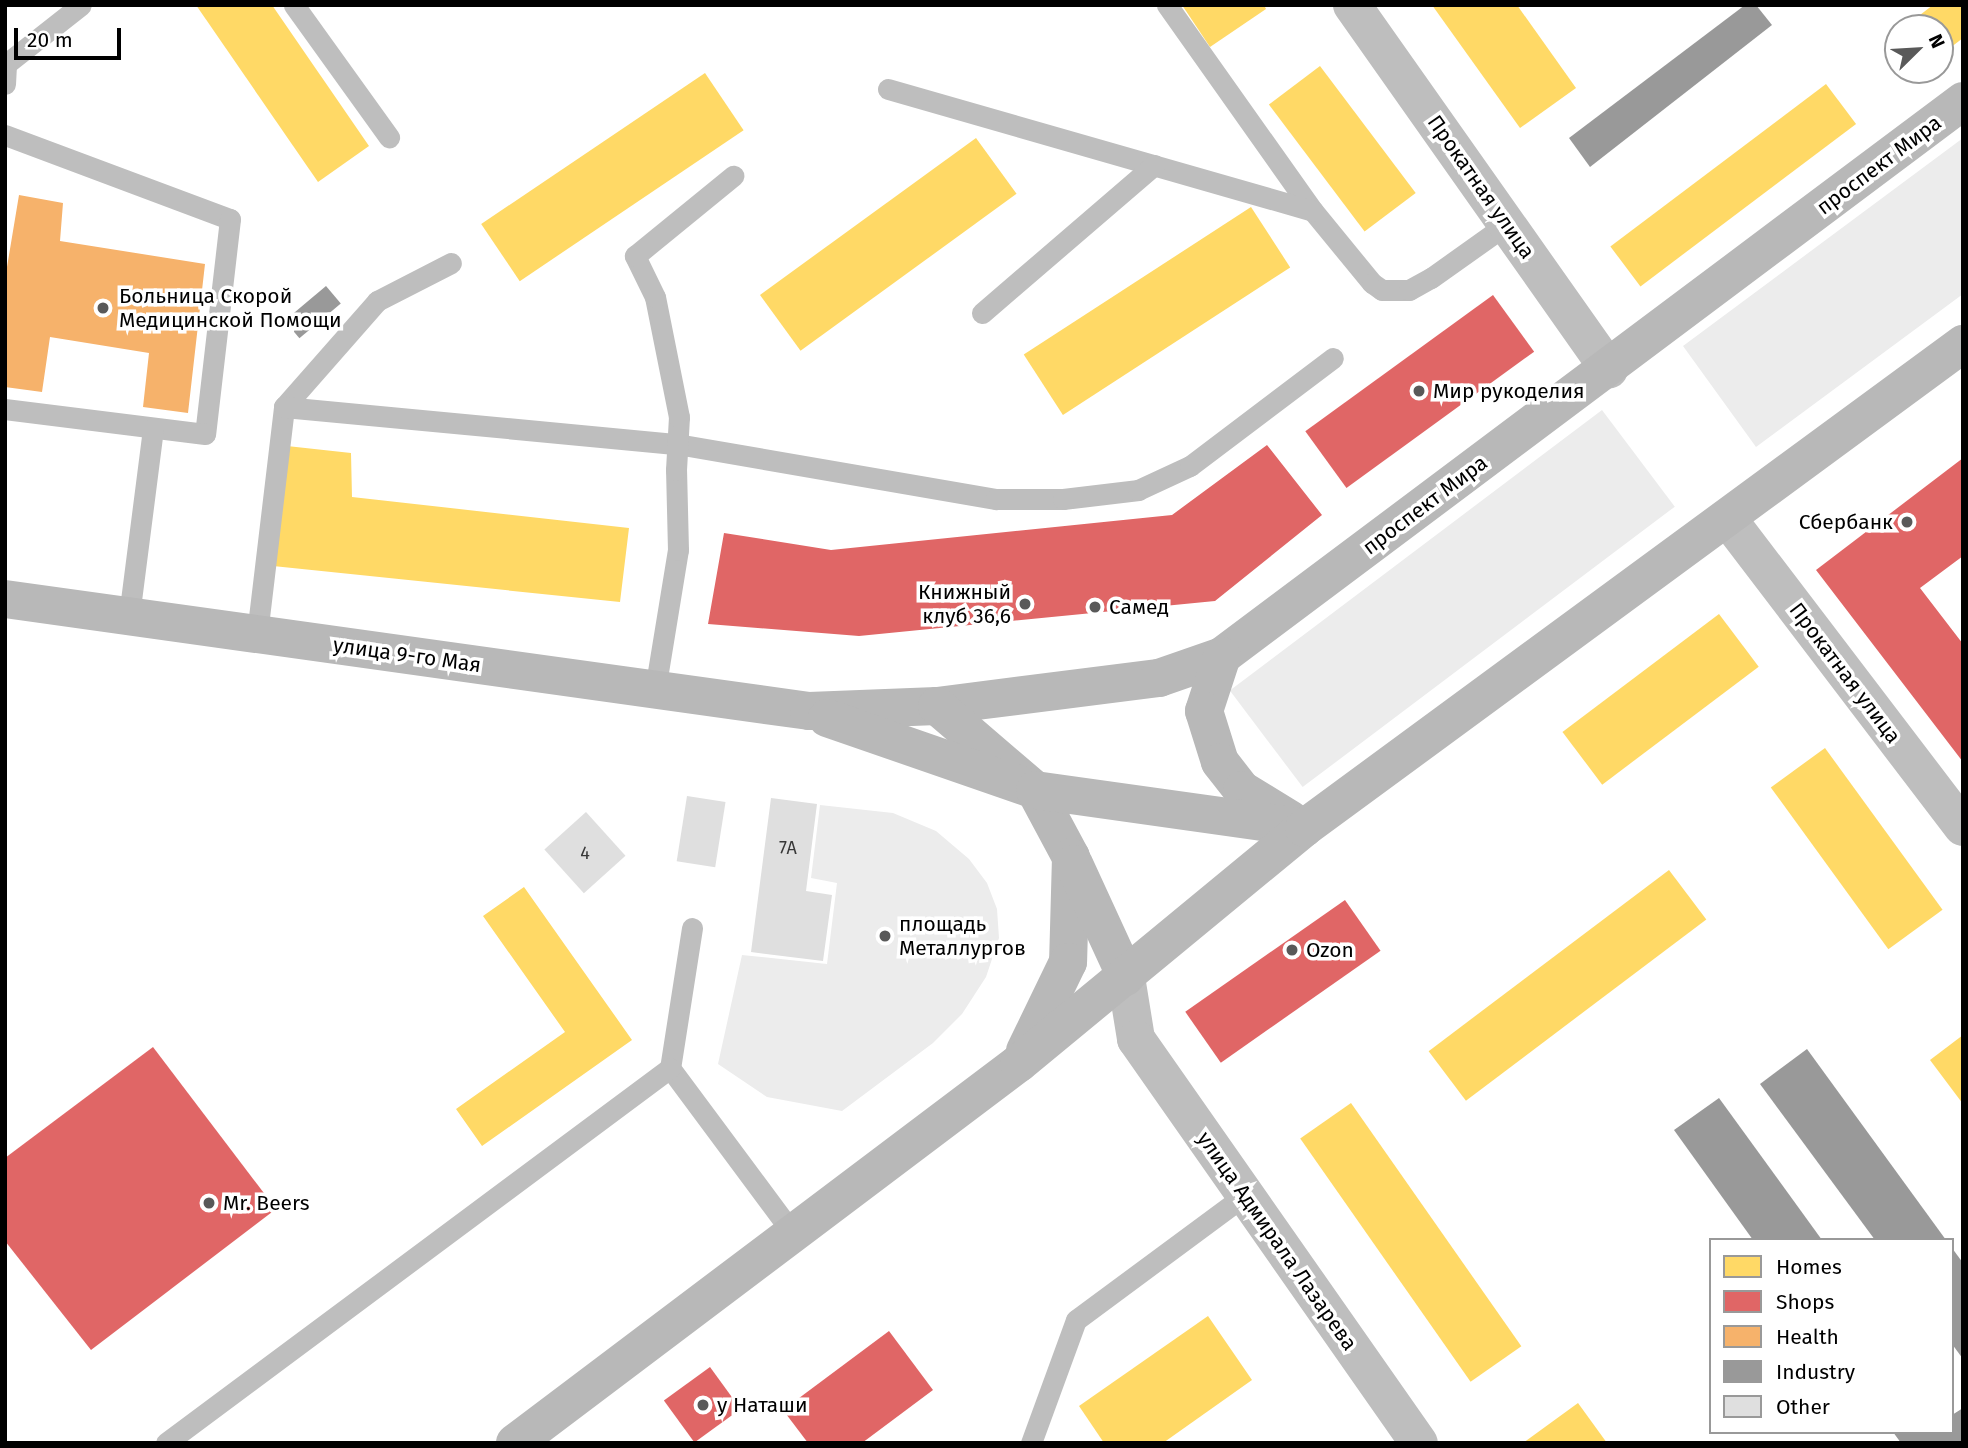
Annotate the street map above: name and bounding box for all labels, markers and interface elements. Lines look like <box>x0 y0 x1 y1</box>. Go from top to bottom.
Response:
scale bar <box>18 14 124 58</box>
north arrow <box>1884 14 1954 84</box>
text: 20 m <box>27 27 73 53</box>
text: N <box>1924 31 1950 51</box>
street label: Прокатная улица <box>1422 110 1540 264</box>
street label: проспект Мира <box>1812 110 1946 220</box>
place label: Больница Скорой Медицинской Помощи <box>119 283 342 333</box>
marker: Больница Скорой Медицинской Помощи <box>93 298 113 318</box>
place label: Мир рукоделия <box>1433 378 1585 404</box>
marker: Мир рукоделия <box>1411 383 1427 399</box>
street label: проспект Мира <box>1358 450 1492 560</box>
place label: Сбербанк <box>1799 509 1893 535</box>
marker: Сбербанк <box>1899 514 1915 530</box>
place label: Книжный клуб 36,6 <box>918 579 1011 629</box>
place label: Самед <box>1109 594 1169 620</box>
marker: Книжный клуб 36,6 <box>1017 596 1033 612</box>
street label: Прокатная улица <box>1784 598 1906 748</box>
marker: Самед <box>1087 599 1103 615</box>
street label: улица 9-го Мая <box>331 632 483 678</box>
house number: 7А <box>779 837 797 859</box>
house number: 4 <box>580 842 590 864</box>
place label: площадь Металлургов <box>899 911 1026 961</box>
marker: площадь Металлургов <box>877 928 893 944</box>
place label: Ozon <box>1306 937 1354 963</box>
marker: Ozon <box>1284 942 1300 958</box>
street label: улица Адмирала Лазарева <box>1192 1127 1362 1355</box>
place label: Mr. Beers <box>223 1190 310 1216</box>
marker: Mr. Beers <box>201 1195 217 1211</box>
legend <box>1709 1238 1954 1434</box>
text: Homes <box>1776 1254 1842 1280</box>
text: Shops <box>1776 1289 1834 1315</box>
text: Health <box>1776 1324 1839 1350</box>
text: Industry <box>1776 1359 1855 1385</box>
place label: у Наташи <box>717 1392 808 1418</box>
text: Other <box>1776 1394 1830 1420</box>
marker: у Наташи <box>695 1397 711 1413</box>

